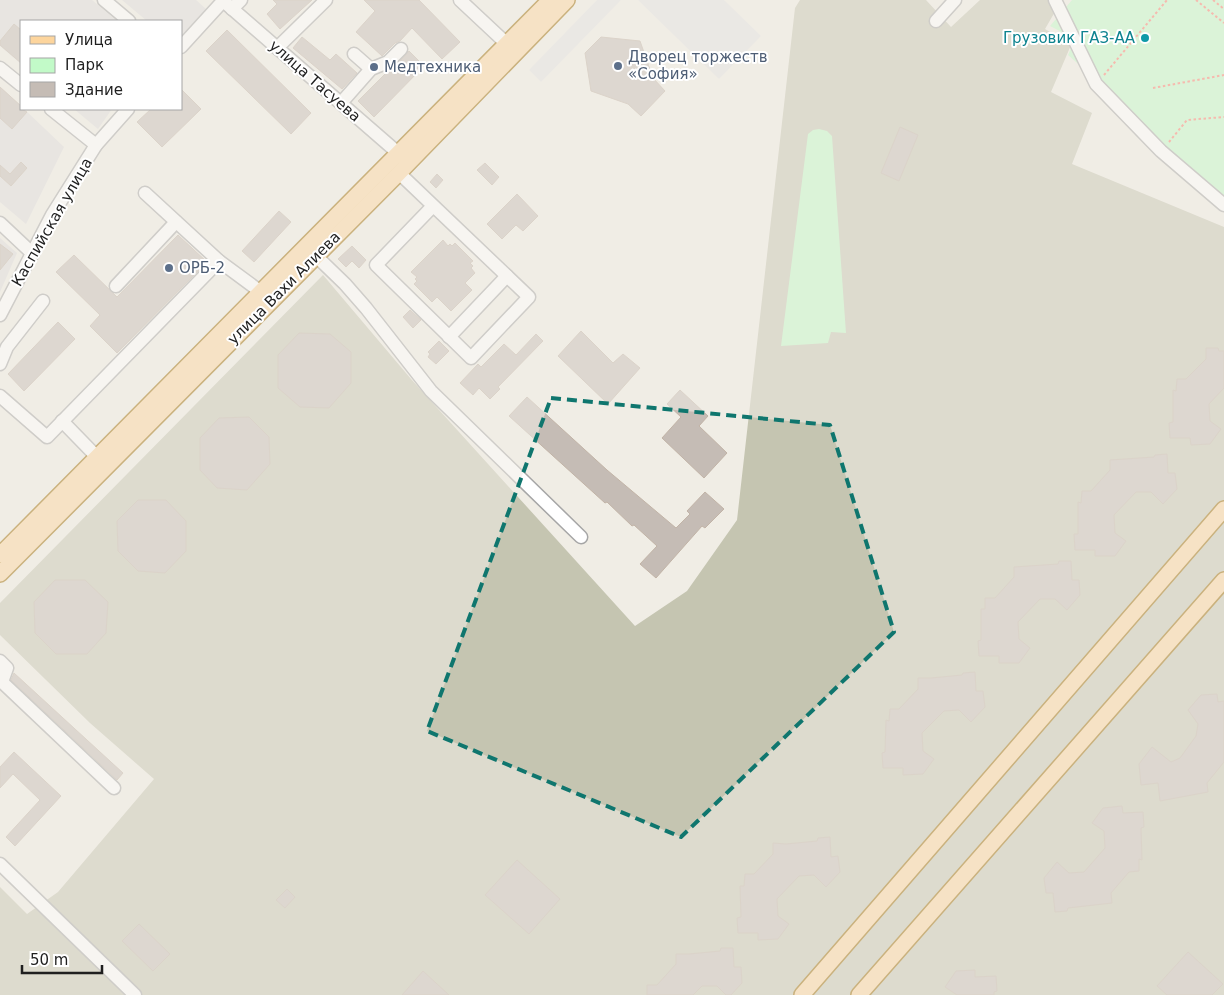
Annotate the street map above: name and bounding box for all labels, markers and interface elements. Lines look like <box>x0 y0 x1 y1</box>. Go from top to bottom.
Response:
legend <box>20 20 182 110</box>
place label: Грузовик ГАЗ-АА <box>1003 29 1136 47</box>
text: Улица <box>65 31 113 49</box>
marker: Грузовик ГАЗ-АА <box>1139 32 1151 44</box>
street label: улица Тасуева <box>266 36 364 126</box>
place label: Дворец торжеств «София» <box>628 48 767 83</box>
text: Парк <box>65 56 104 74</box>
place label: Медтехника <box>384 58 481 76</box>
marker: Дворец торжеств «София» <box>612 60 624 72</box>
marker: Медтехника <box>368 61 380 73</box>
text: Здание <box>65 81 123 99</box>
street label: Каспийская улица <box>8 155 96 289</box>
street label: улица Вахи Алиева <box>224 228 344 348</box>
place label: ОРБ-2 <box>179 259 225 277</box>
marker: ОРБ-2 <box>163 262 175 274</box>
scale bar <box>22 942 102 974</box>
text: 50 m <box>30 951 68 969</box>

